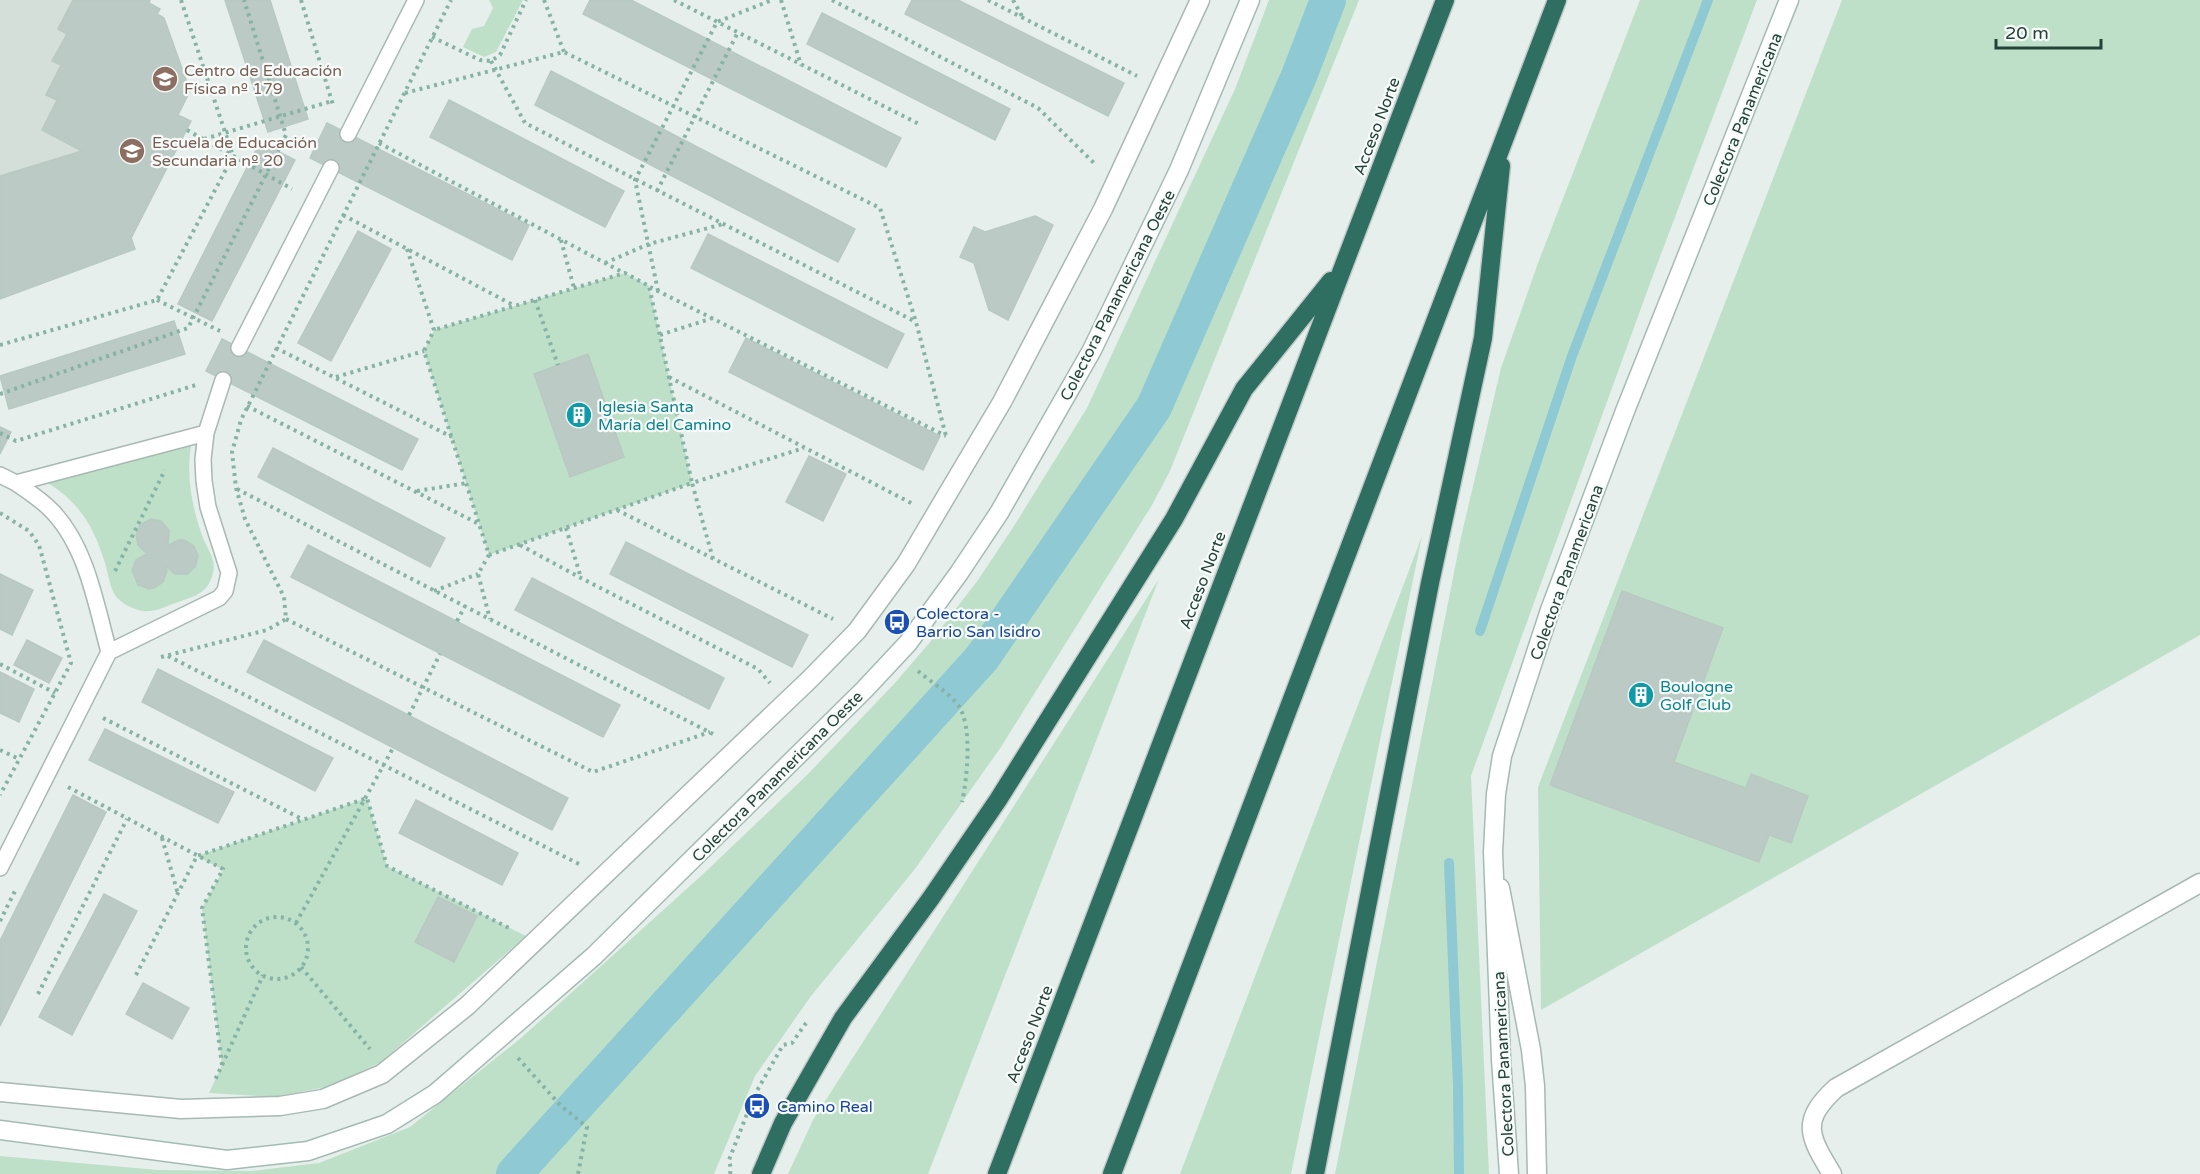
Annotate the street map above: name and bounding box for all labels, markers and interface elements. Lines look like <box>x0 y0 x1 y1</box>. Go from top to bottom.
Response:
scale bar <box>1996 12 2101 50</box>
text: 20 m <box>2005 22 2049 44</box>
street label: Colectora Panamericana <box>1699 30 1787 209</box>
place label: Centro de Educación Física nº 179 <box>184 61 342 99</box>
school or university icon: Centro de Educación Física nº 179 <box>150 64 180 94</box>
street label: Acceso Norte <box>1349 75 1405 178</box>
place label: Escuela de Educación Secundaria nº 20 <box>152 133 317 171</box>
school or university icon: Escuela de Educación Secundaria nº 20 <box>117 136 147 166</box>
street label: Colectora Panamericana Oeste <box>1056 187 1180 404</box>
place label: Iglesia Santa María del Camino <box>598 397 731 435</box>
building icon: Iglesia Santa María del Camino <box>564 400 594 430</box>
street label: Colectora Panamericana <box>1526 482 1608 663</box>
street label: Acceso Norte <box>1175 529 1231 632</box>
place label: Colectora - Barrio San Isidro <box>916 604 1041 642</box>
bus stop icon: Colectora - Barrio San Isidro <box>882 607 912 637</box>
place label: Boulogne Golf Club <box>1660 677 1733 715</box>
building icon: Boulogne Golf Club <box>1626 680 1656 710</box>
street label: Colectora Panamericana Oeste <box>688 687 867 866</box>
street label: Colectora Panamericana <box>1489 971 1519 1157</box>
street label: Acceso Norte <box>1002 983 1058 1086</box>
bus stop icon: Camino Real <box>742 1091 772 1121</box>
place label: Camino Real <box>777 1097 873 1117</box>

